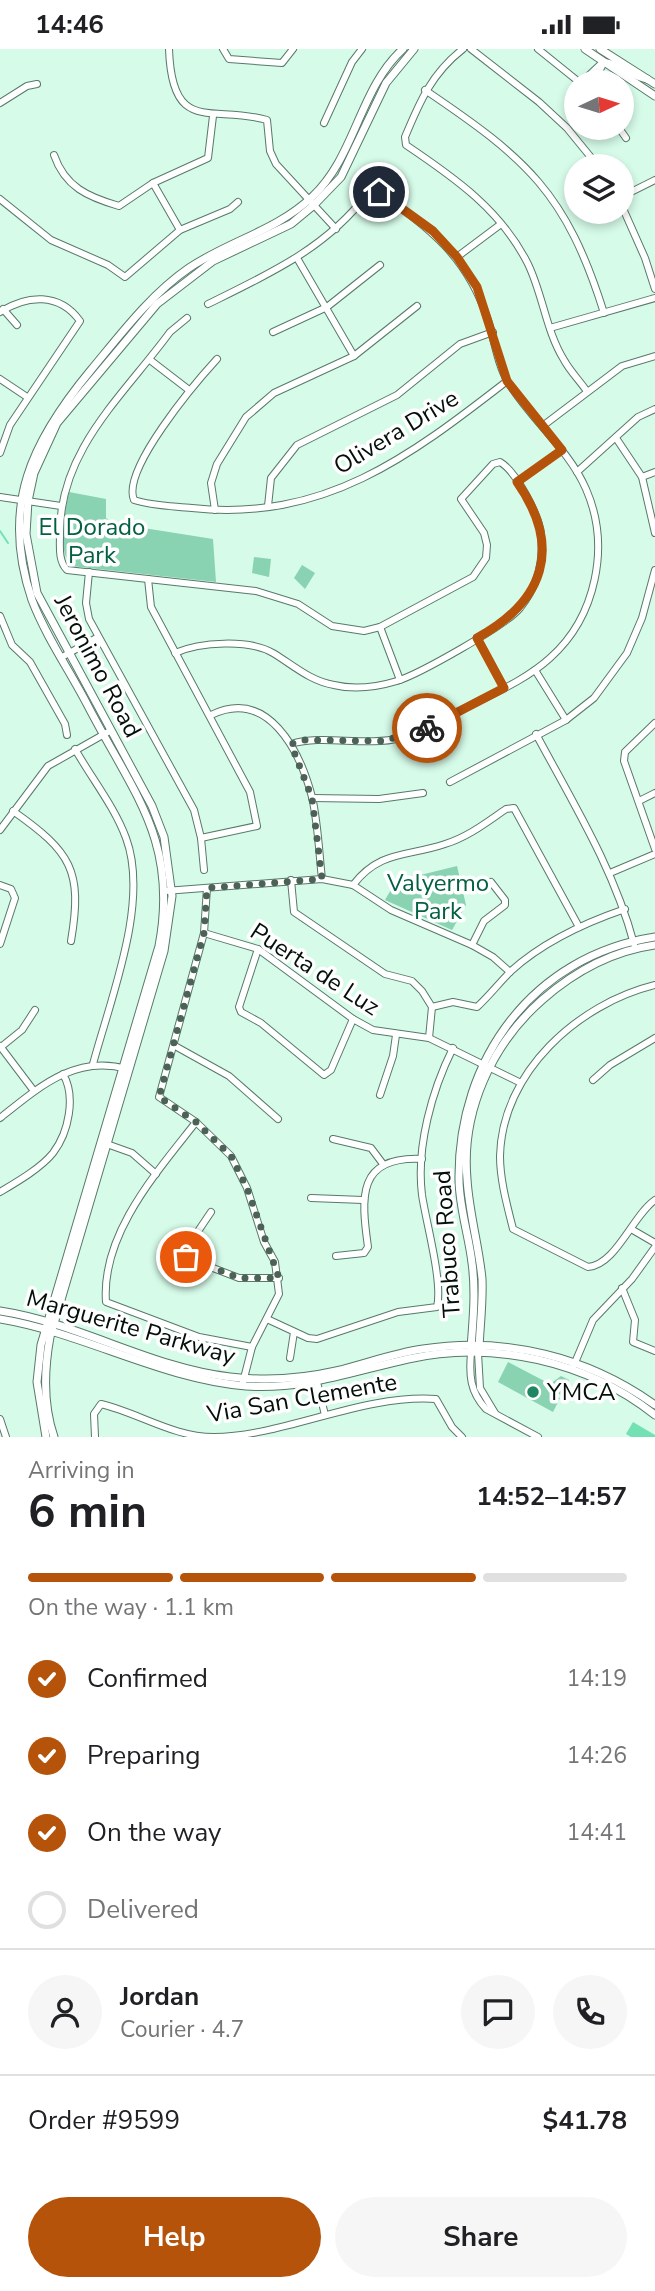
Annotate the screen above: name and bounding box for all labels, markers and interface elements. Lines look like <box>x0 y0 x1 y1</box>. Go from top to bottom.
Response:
text: 14:46 <box>35 7 104 42</box>
north arrow <box>564 70 634 140</box>
map controls <box>564 70 634 224</box>
button: layers <box>564 154 634 224</box>
pin <box>349 162 409 222</box>
icon: home <box>360 173 398 211</box>
street label: Olivera Drive <box>328 382 464 482</box>
park label: El Dorado Park <box>39 511 145 571</box>
street label: Jeronimo Road <box>46 588 149 743</box>
courier <box>392 693 462 763</box>
icon: bike <box>408 709 446 747</box>
park label: Valyermo Park <box>386 867 489 927</box>
street label: Puerta de Luz <box>244 915 386 1023</box>
street label: Trabuco Road <box>426 1169 468 1319</box>
pin <box>156 1227 216 1287</box>
icon: bag <box>167 1238 205 1276</box>
street label: Marguerite Parkway <box>23 1282 240 1372</box>
street label: Via San Clemente <box>204 1366 399 1431</box>
place label: YMCA <box>546 1376 616 1408</box>
marker: YMCA <box>525 1384 541 1400</box>
text: Arriving in <box>28 1455 135 1486</box>
text: 14:52–14:57 <box>476 1479 627 1514</box>
text: 6 min <box>28 1480 147 1543</box>
text: On the way · 1.1 km <box>28 1592 234 1623</box>
icon: check <box>28 1660 66 1698</box>
text: Confirmed <box>87 1661 208 1696</box>
text: 14:19 <box>567 1663 627 1694</box>
icon: check <box>28 1737 66 1775</box>
text: Preparing <box>87 1738 200 1773</box>
text: 14:26 <box>567 1740 627 1771</box>
icon: check <box>28 1814 66 1852</box>
text: On the way <box>87 1815 221 1850</box>
text: 14:41 <box>567 1817 627 1848</box>
text: Delivered <box>87 1892 199 1927</box>
button: person <box>28 1975 102 2049</box>
button: chat <box>461 1975 535 2049</box>
button: phone <box>553 1975 627 2049</box>
text: Jordan <box>120 1979 199 2014</box>
text: Courier · 4.7 <box>120 2014 244 2045</box>
text: Order #9599 <box>28 2103 180 2138</box>
text: $41.78 <box>543 2103 627 2138</box>
button: Help <box>28 2197 321 2277</box>
button: Share <box>335 2197 627 2277</box>

